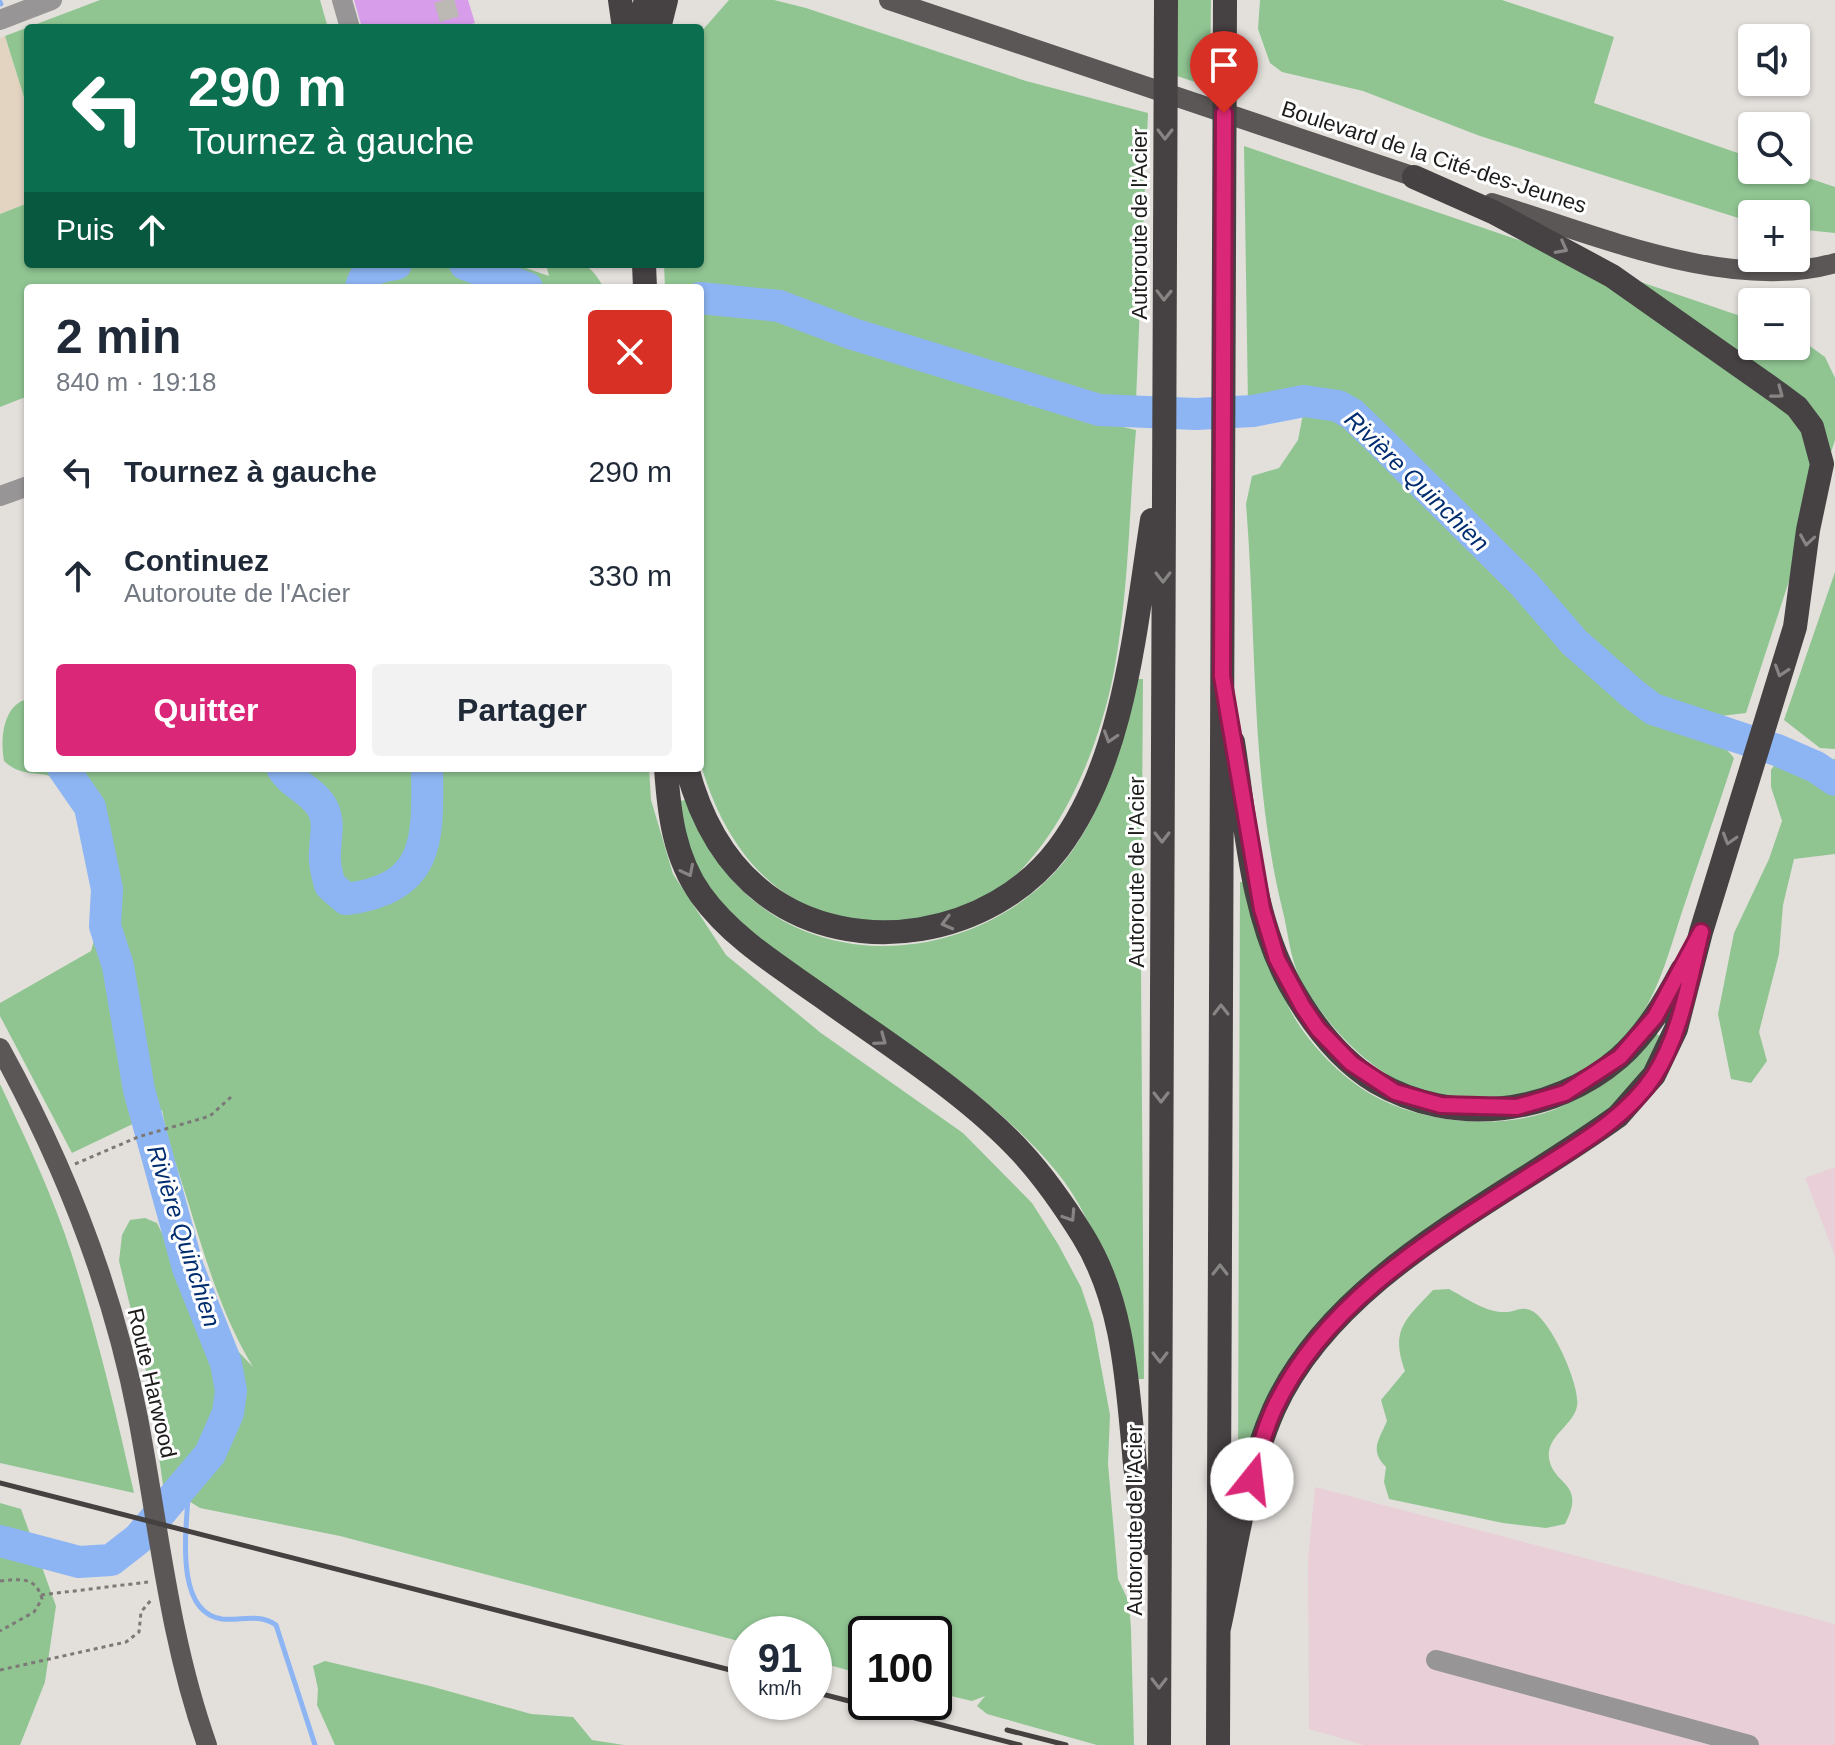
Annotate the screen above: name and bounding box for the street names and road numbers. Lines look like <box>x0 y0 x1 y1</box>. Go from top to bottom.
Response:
street label: Boulevard de la Cité-des-Jeunes <box>1278 96 1590 218</box>
street label: Autoroute de l'Acier <box>1127 128 1152 320</box>
street label: Autoroute de l'Acier <box>1124 776 1149 968</box>
street label: Route Harwood <box>123 1306 181 1460</box>
street label: Autoroute de l'Acier <box>1122 1424 1147 1616</box>

